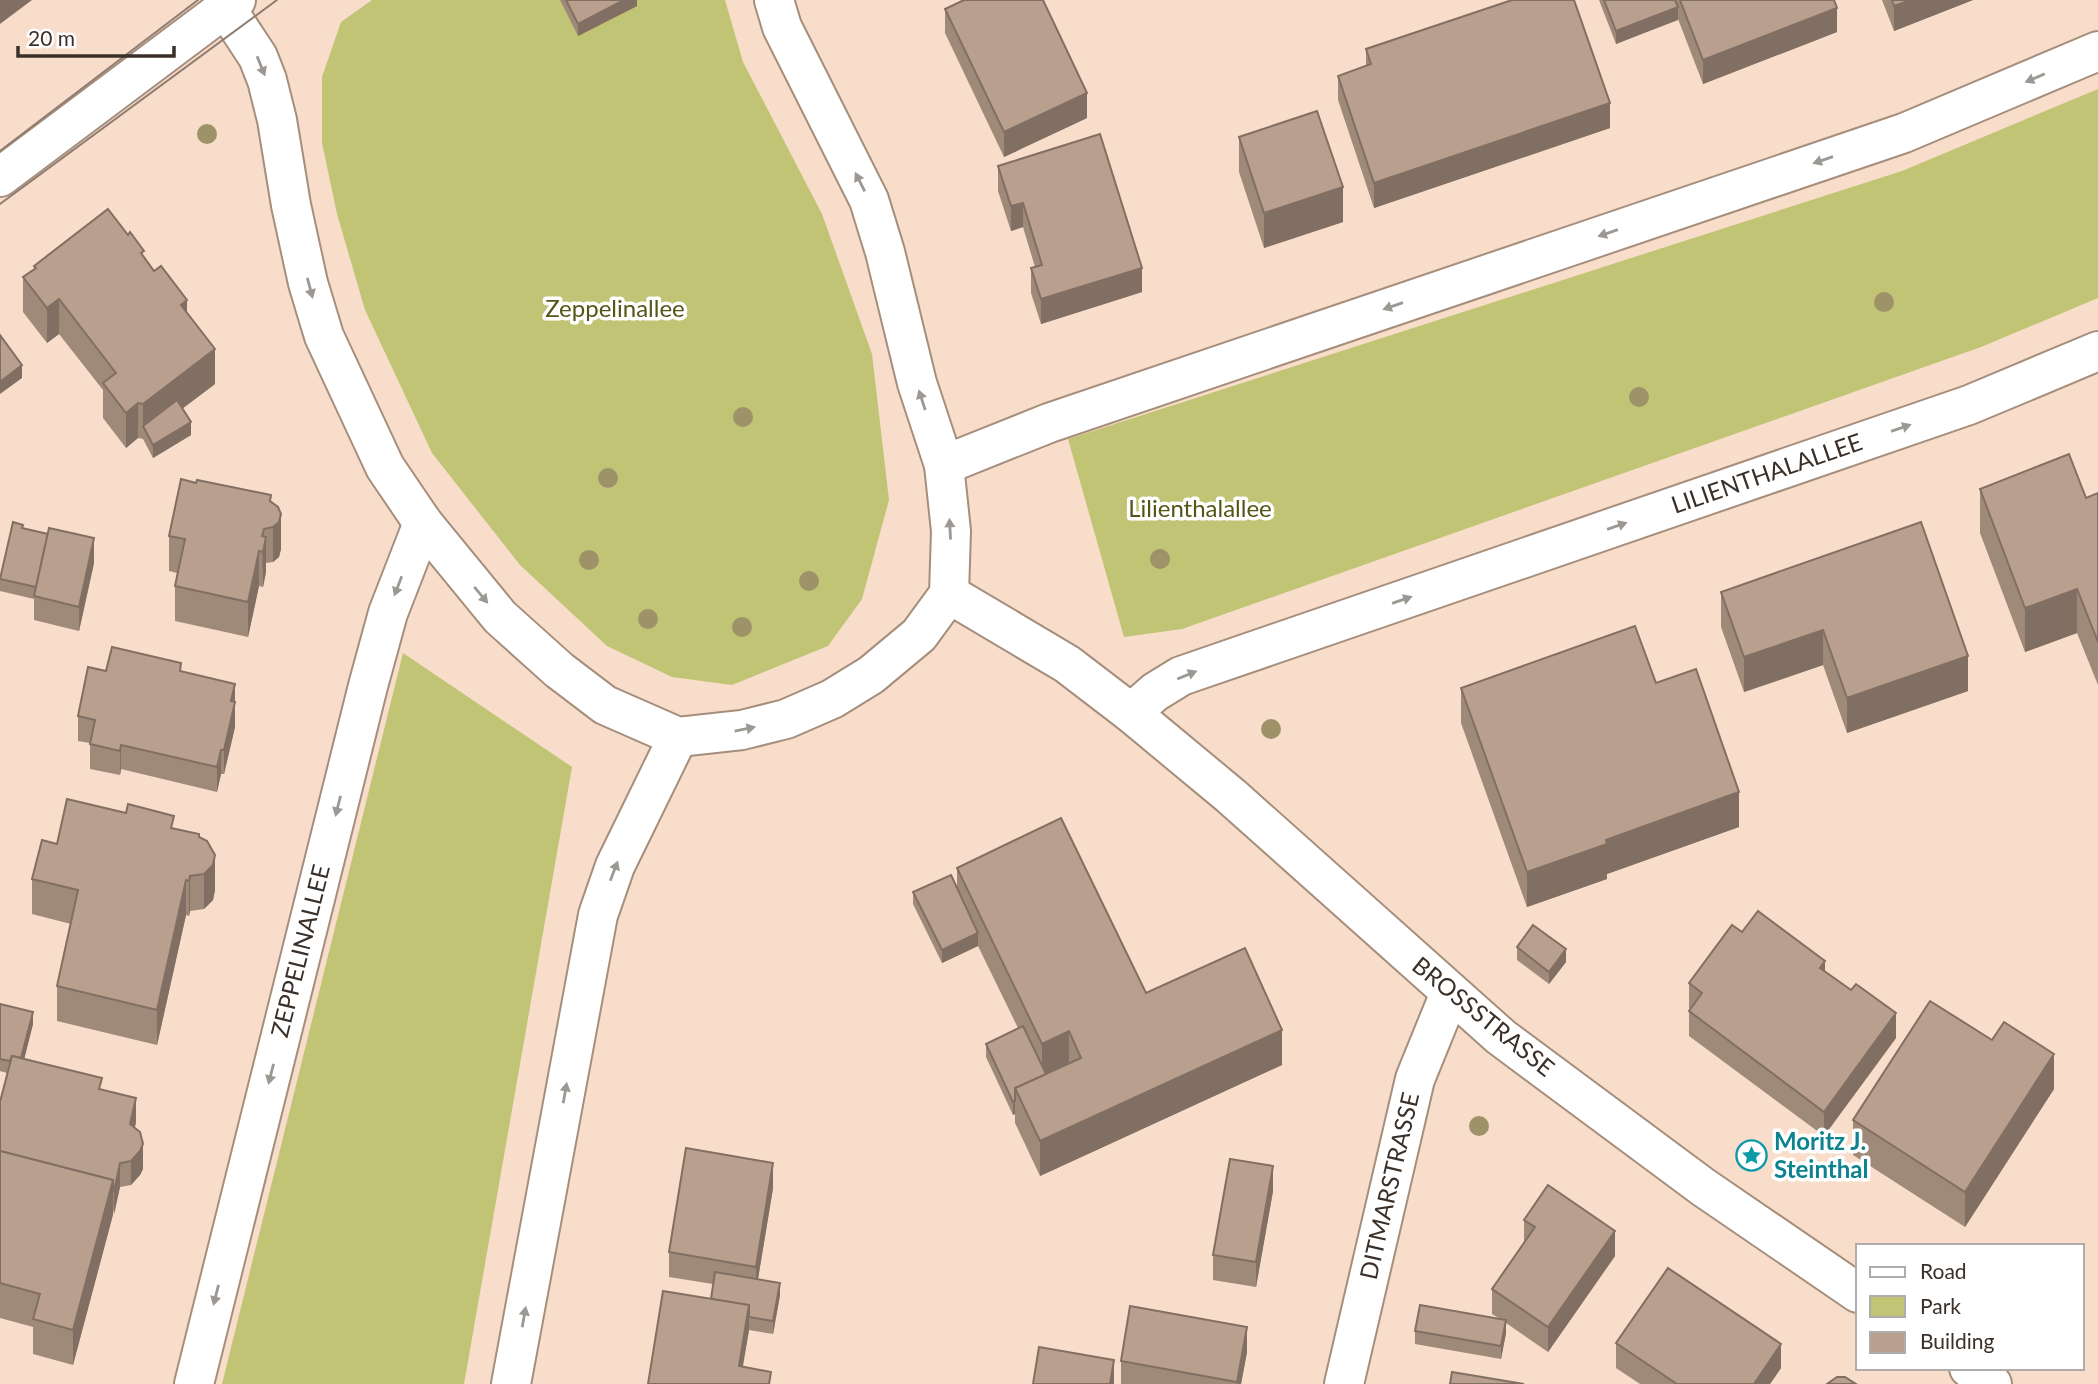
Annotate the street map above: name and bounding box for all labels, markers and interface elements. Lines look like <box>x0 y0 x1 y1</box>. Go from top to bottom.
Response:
scale bar <box>18 14 173 58</box>
text: 20 m <box>28 25 75 50</box>
one-way arrow <box>256 56 267 77</box>
one-way arrow <box>2024 72 2045 83</box>
one-way arrow <box>1813 156 1834 166</box>
one-way arrow <box>855 171 867 191</box>
one-way arrow <box>1597 229 1618 239</box>
one-way arrow <box>305 277 316 299</box>
park label: Zeppelinallee <box>545 293 685 322</box>
one-way arrow <box>1382 302 1403 312</box>
one-way arrow <box>916 389 927 410</box>
one-way arrow <box>1891 422 1912 433</box>
street label: LILIENTHALALLEE <box>1667 426 1866 519</box>
park label: Lilienthalallee <box>1128 493 1272 522</box>
one-way arrow <box>945 518 956 540</box>
one-way arrow <box>1606 520 1627 531</box>
one-way arrow <box>393 576 404 597</box>
one-way arrow <box>473 586 489 604</box>
one-way arrow <box>1391 594 1412 605</box>
one-way arrow <box>1177 669 1198 680</box>
one-way arrow <box>734 723 756 734</box>
one-way arrow <box>332 795 343 817</box>
street label: ZEPPELINALLEE <box>264 861 335 1040</box>
one-way arrow <box>608 861 619 882</box>
street label: BROSSSTRASSE <box>1407 950 1561 1082</box>
one-way arrow <box>265 1063 276 1085</box>
one-way arrow <box>560 1082 571 1104</box>
street label: DITMARSTRASSE <box>1353 1089 1424 1282</box>
place label: Moritz J. Steinthal <box>1774 1126 1868 1183</box>
place icon: Moritz J. Steinthal <box>1734 1139 1768 1173</box>
legend <box>1856 1244 2084 1370</box>
text: Road <box>1920 1258 1967 1283</box>
one-way arrow <box>210 1284 221 1306</box>
text: Park <box>1920 1293 1961 1318</box>
one-way arrow <box>518 1306 529 1328</box>
text: Building <box>1920 1328 1995 1353</box>

